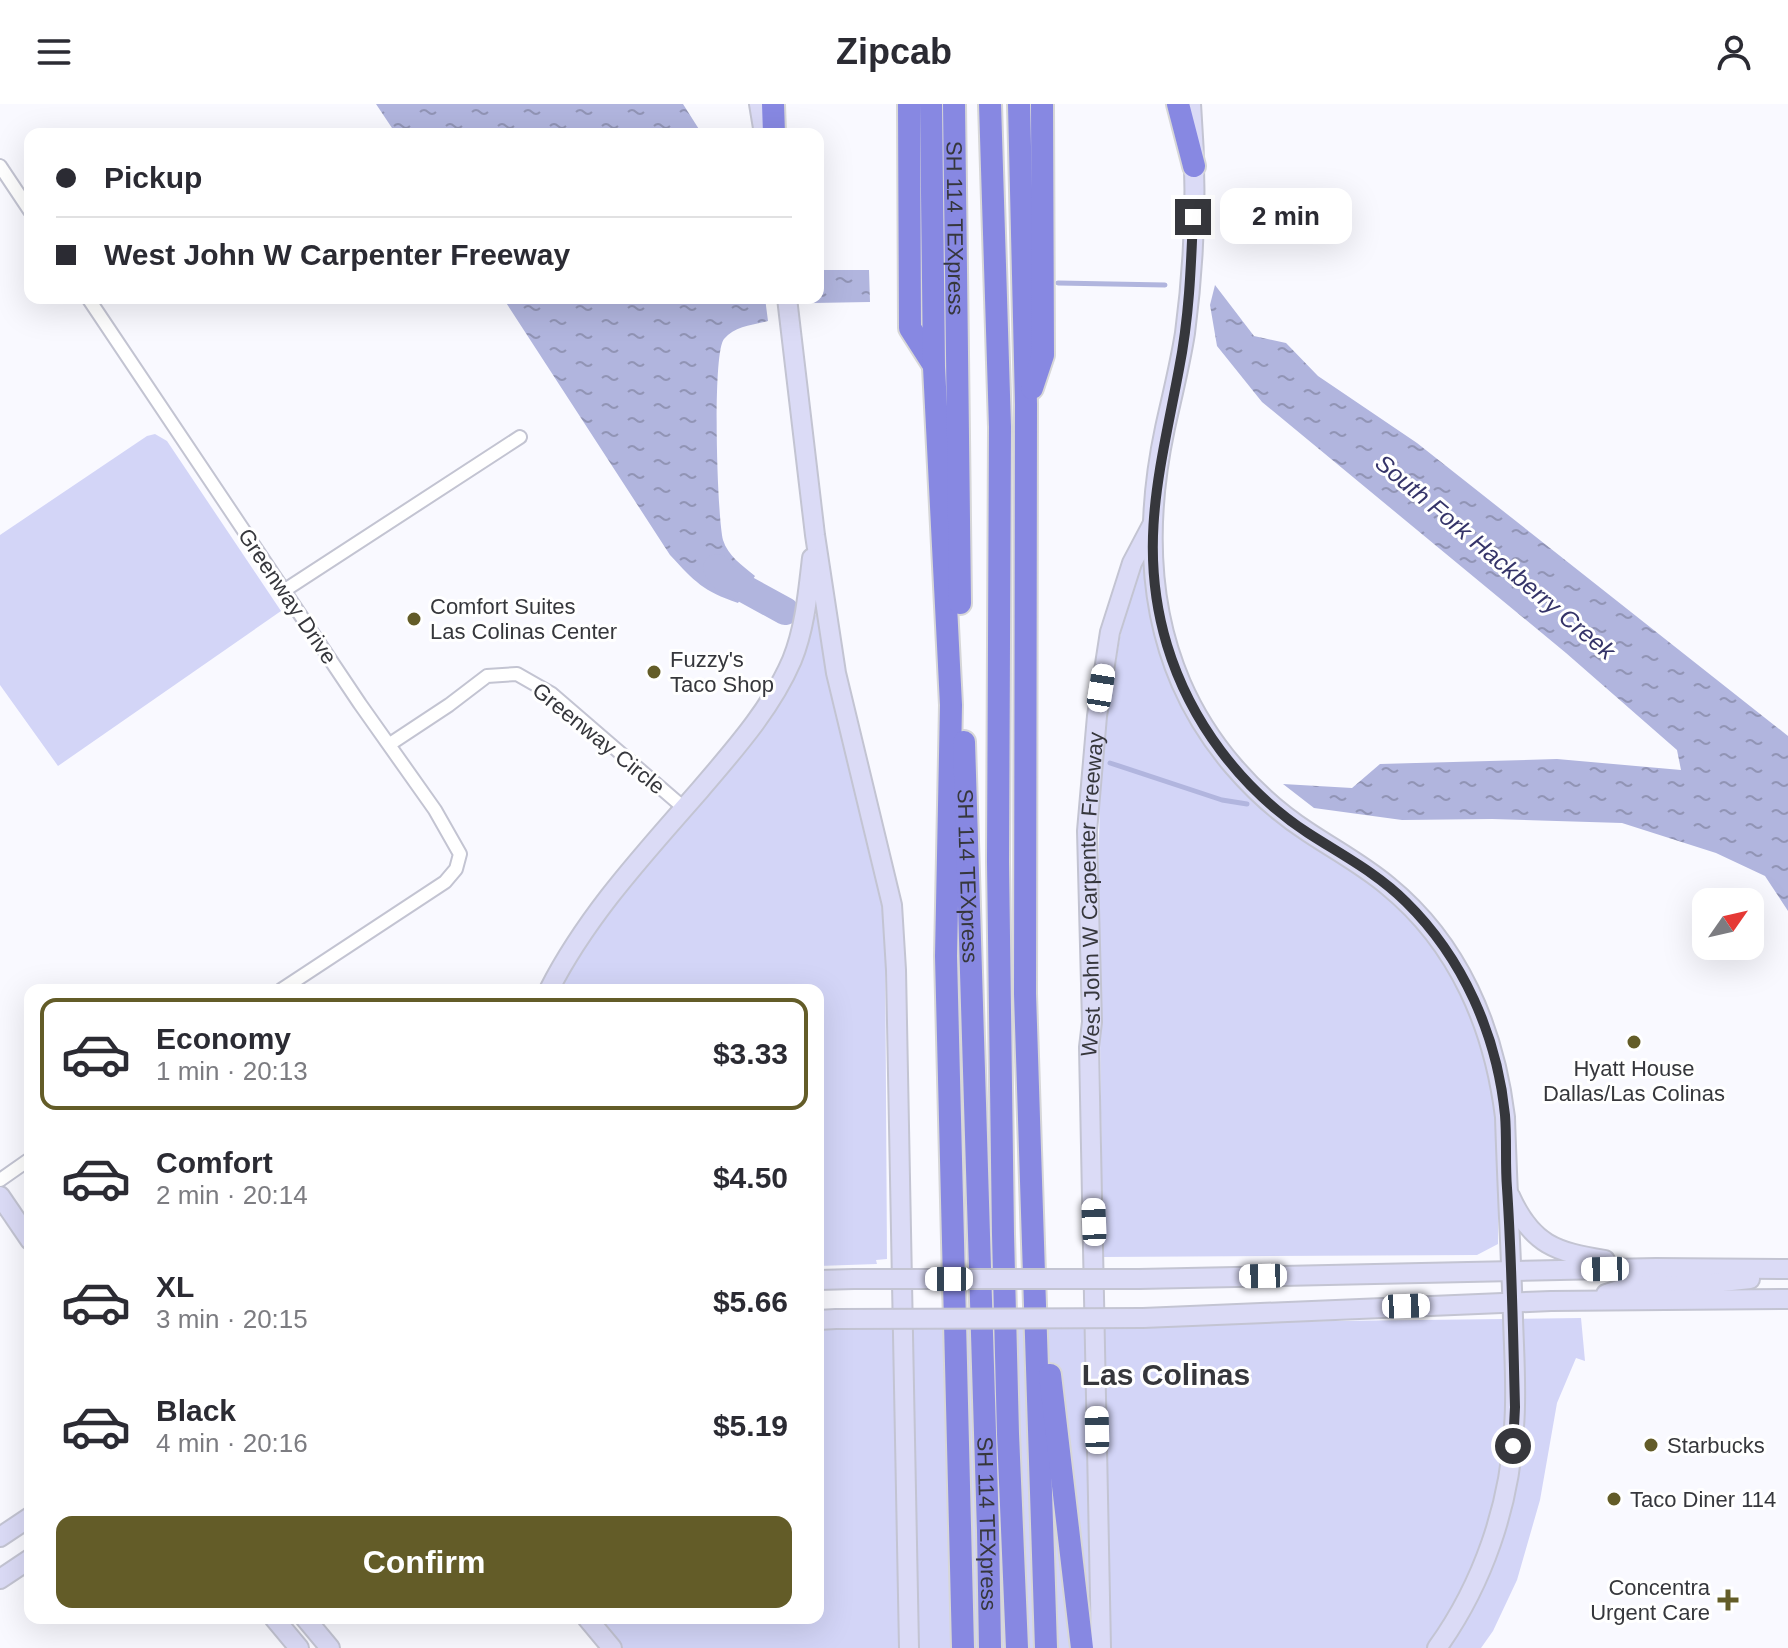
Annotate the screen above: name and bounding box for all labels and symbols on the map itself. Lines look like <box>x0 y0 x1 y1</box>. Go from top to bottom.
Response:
street label: SH 114 TEXpress <box>941 141 969 315</box>
callout: 2 min <box>1221 189 1353 245</box>
route end <box>1175 199 1211 235</box>
water label: South Fork Hackberry Creek <box>1370 449 1622 666</box>
street label: Greenway Drive <box>233 524 342 669</box>
place label: Comfort Suites Las Colinas Center <box>430 594 617 644</box>
marker: Comfort Suites Las Colinas Center <box>405 610 423 628</box>
place label: Fuzzy's Taco Shop <box>670 647 774 697</box>
car <box>1085 662 1117 714</box>
marker: Fuzzy's Taco Shop <box>645 663 663 681</box>
street label: Greenway Circle <box>528 678 670 799</box>
street label: West John W Carpenter Freeway <box>1075 731 1109 1058</box>
street label: SH 114 TEXpress <box>952 789 983 963</box>
north arrow <box>1692 888 1764 960</box>
marker: Hyatt House Dallas/Las Colinas <box>1625 1033 1643 1051</box>
place label: Hyatt House Dallas/Las Colinas <box>1543 1056 1725 1106</box>
car <box>1081 1198 1107 1246</box>
car <box>1581 1257 1629 1281</box>
car <box>1239 1264 1287 1288</box>
car <box>925 1267 973 1291</box>
car <box>1382 1293 1430 1319</box>
district label: Las Colinas <box>1082 1358 1250 1391</box>
car <box>1085 1406 1109 1454</box>
route start <box>1495 1428 1531 1464</box>
place label: Starbucks <box>1667 1433 1765 1458</box>
street label: SH 114 TEXpress <box>972 1436 1001 1611</box>
marker: Starbucks <box>1642 1436 1660 1454</box>
place label: Taco Diner 114 <box>1630 1487 1776 1512</box>
marker: Taco Diner 114 <box>1605 1490 1623 1508</box>
place label: Concentra Urgent Care <box>1590 1575 1711 1625</box>
marker: Concentra Urgent Care <box>1717 1589 1739 1611</box>

